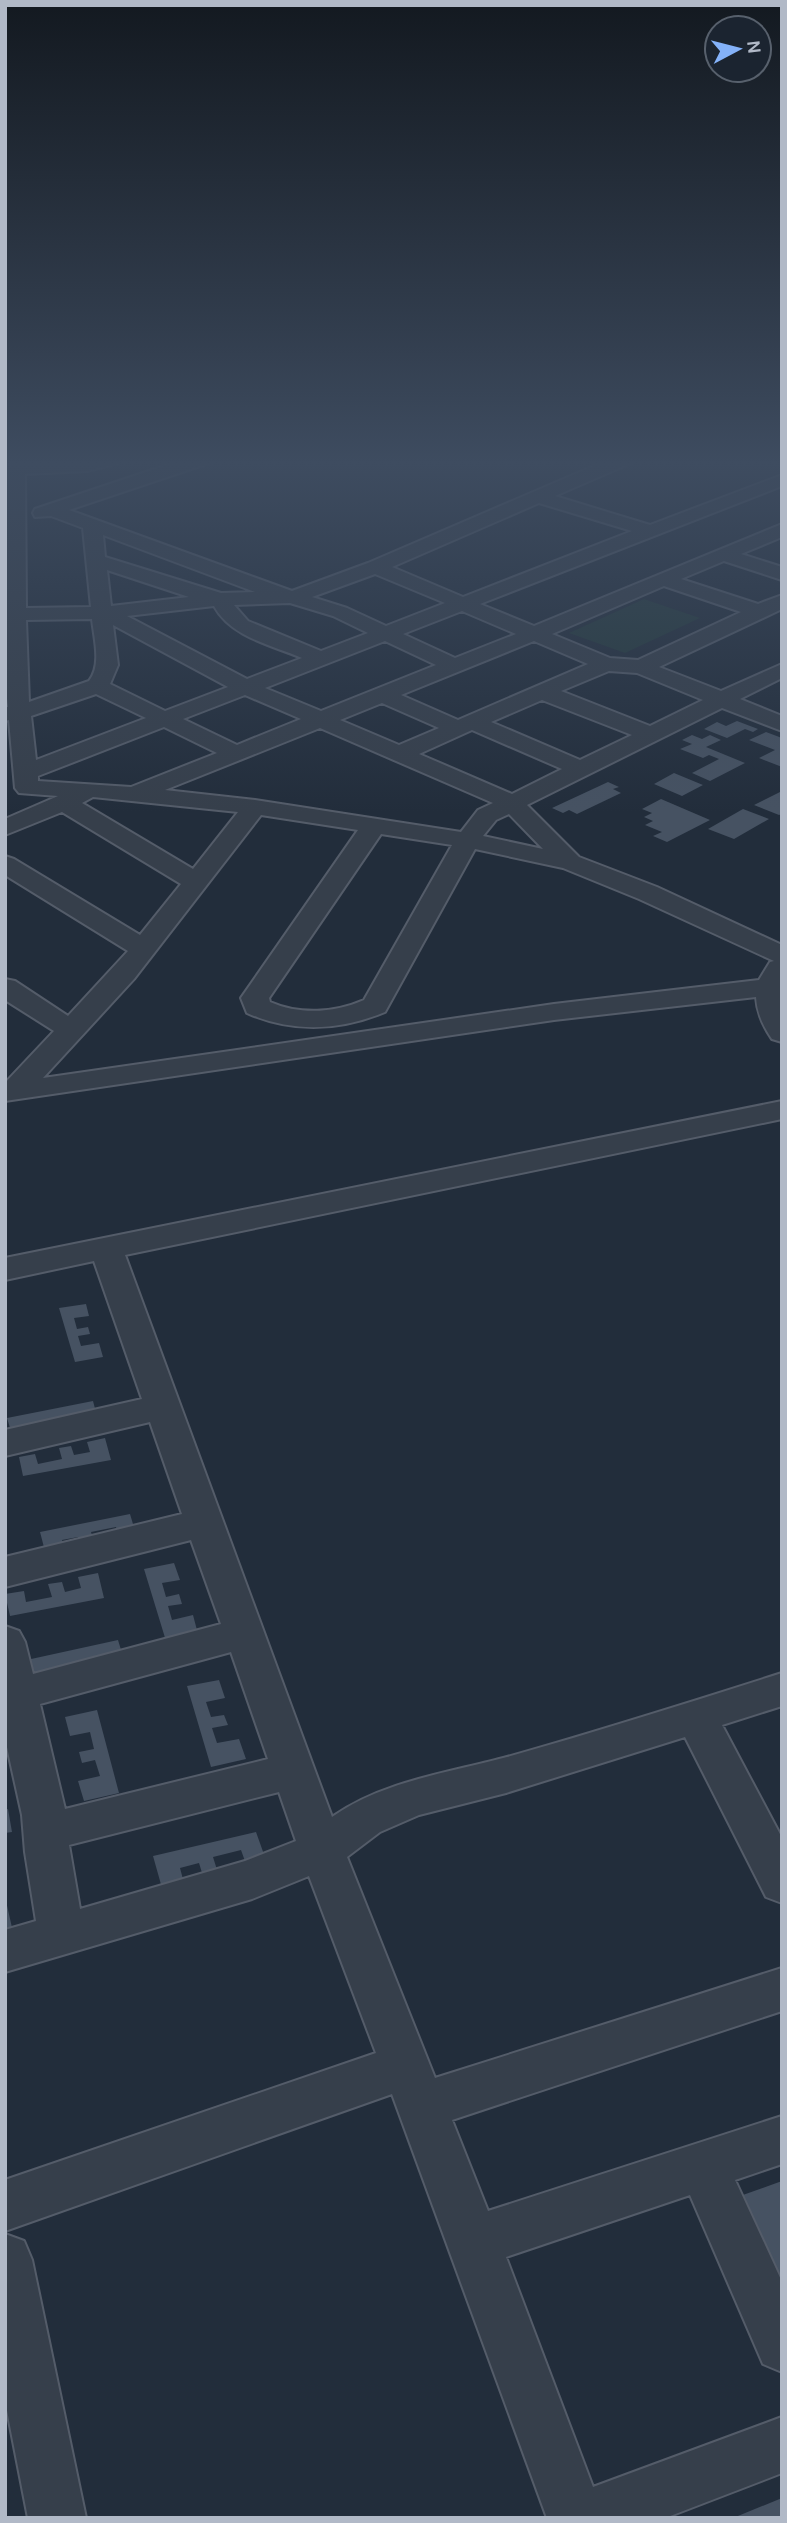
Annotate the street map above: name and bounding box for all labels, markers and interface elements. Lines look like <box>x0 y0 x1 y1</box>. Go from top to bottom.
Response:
north arrow <box>703 14 773 84</box>
text: N <box>742 39 766 55</box>

